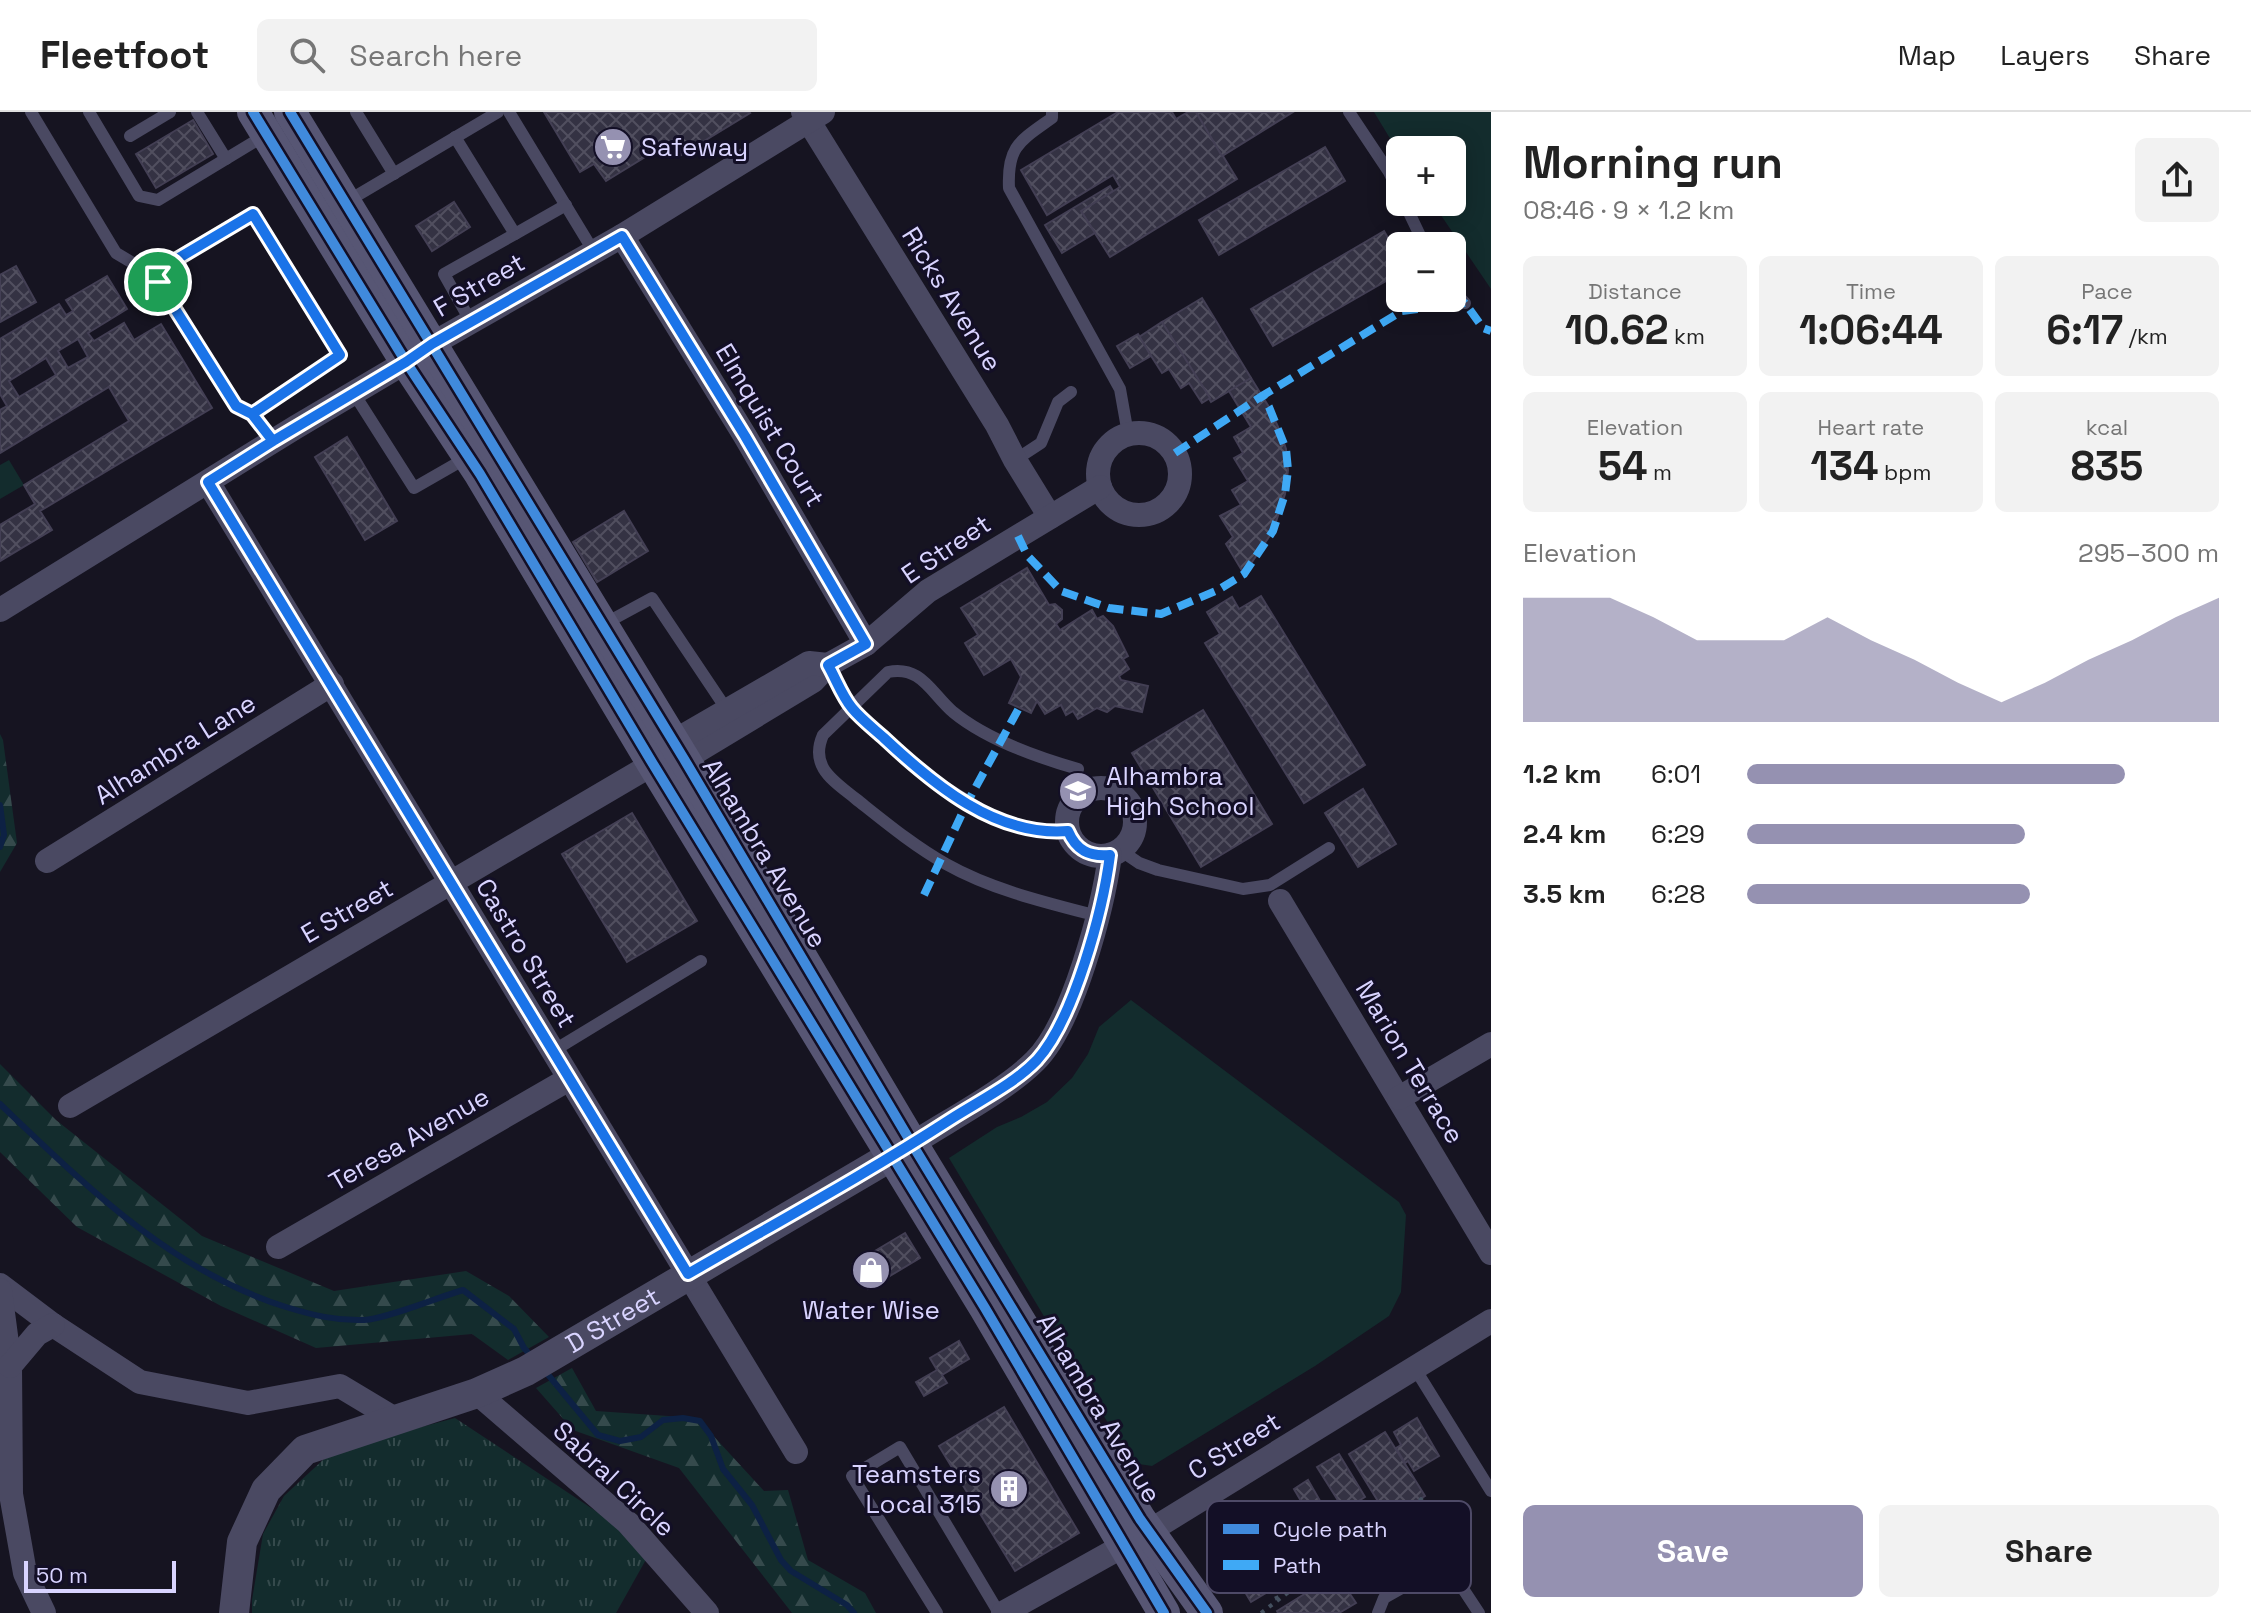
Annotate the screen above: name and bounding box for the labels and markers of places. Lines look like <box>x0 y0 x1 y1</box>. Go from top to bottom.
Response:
supermarket icon: Safeway <box>592 126 634 168</box>
place label: Safeway <box>641 130 748 164</box>
pin <box>124 248 192 316</box>
place label: Alhambra High School <box>1106 759 1255 823</box>
school or university icon: Alhambra High School <box>1057 770 1099 812</box>
shop icon: Water Wise <box>850 1249 892 1291</box>
place label: Water Wise <box>802 1293 940 1327</box>
place label: Teamsters Local 315 <box>852 1457 981 1521</box>
building icon: Teamsters Local 315 <box>988 1468 1030 1510</box>

